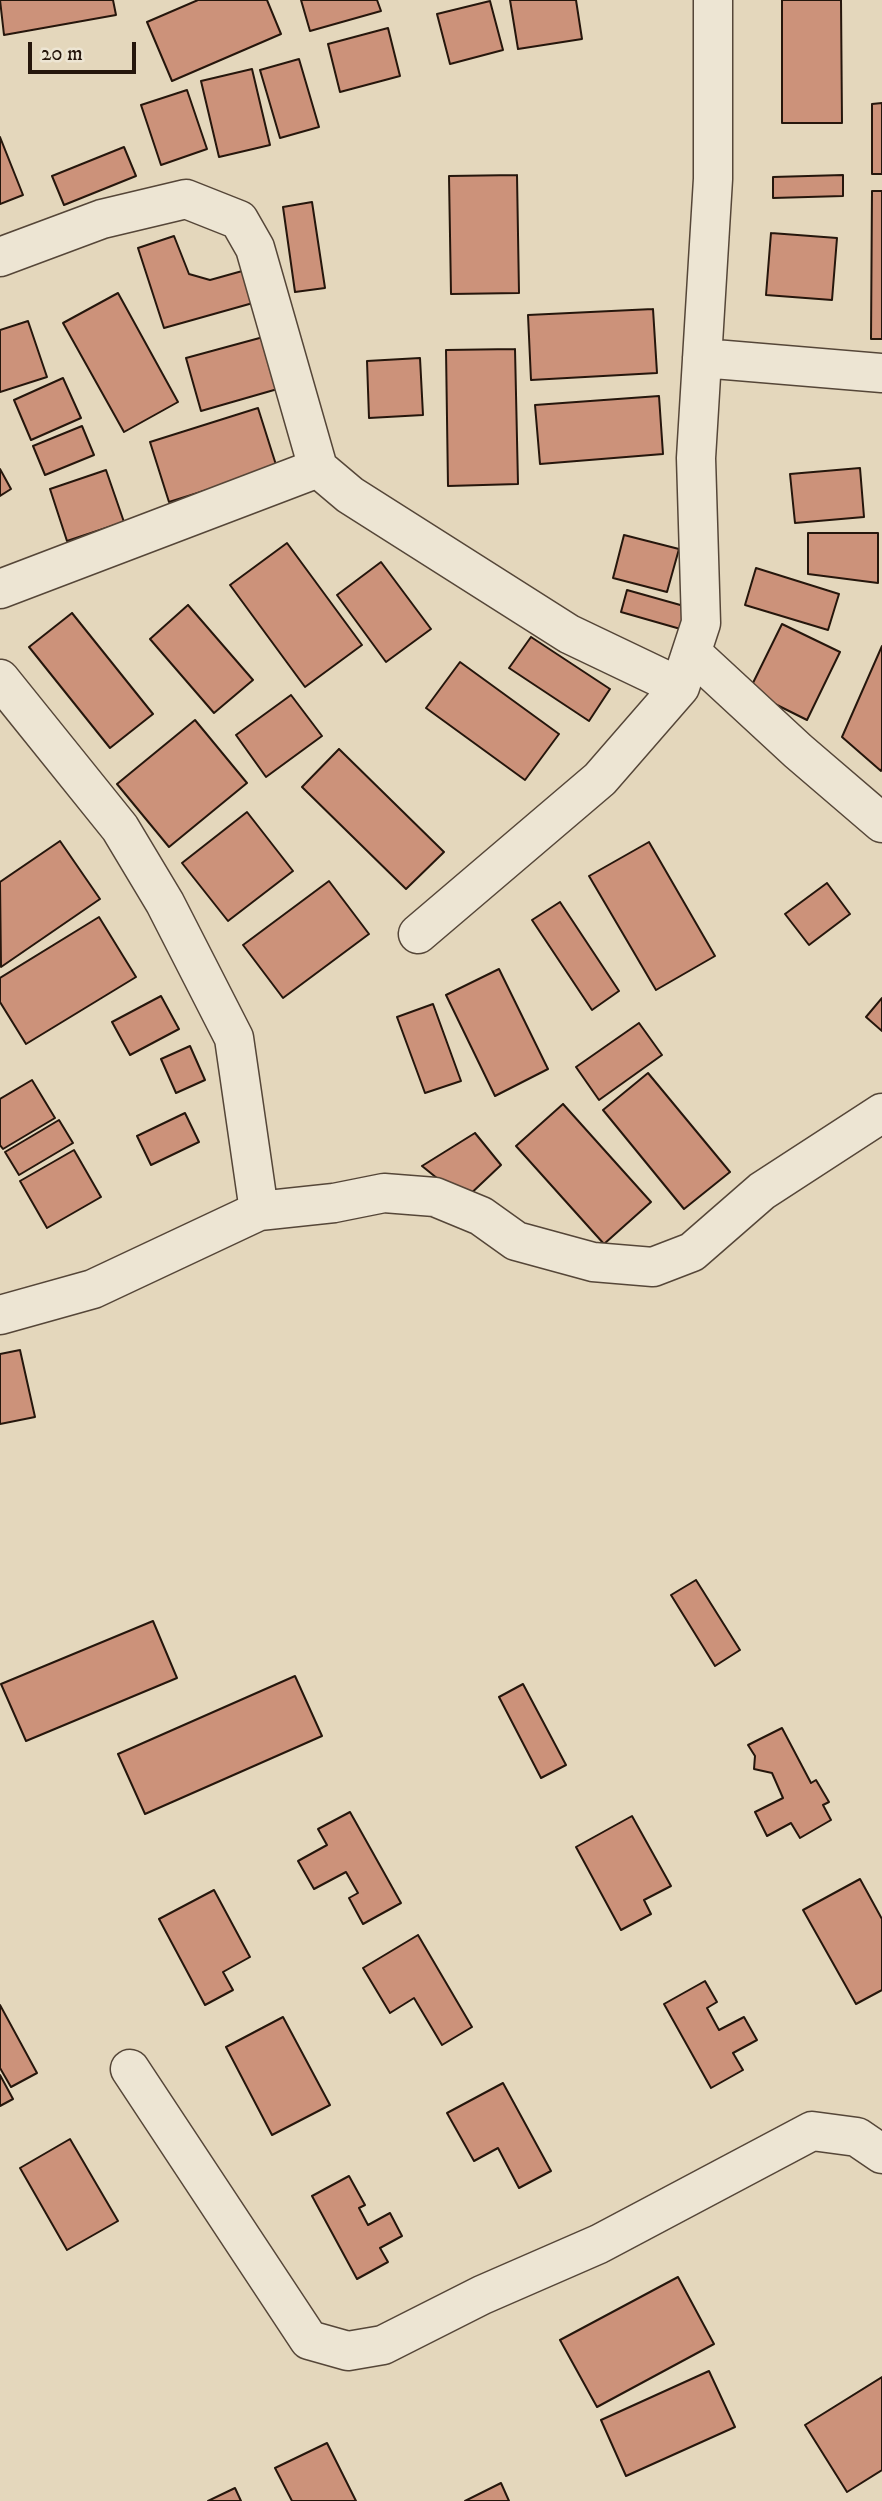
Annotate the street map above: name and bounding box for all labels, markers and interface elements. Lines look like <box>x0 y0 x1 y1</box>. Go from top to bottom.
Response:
scale bar <box>32 28 140 72</box>
text: 20 m <box>41 41 83 67</box>

